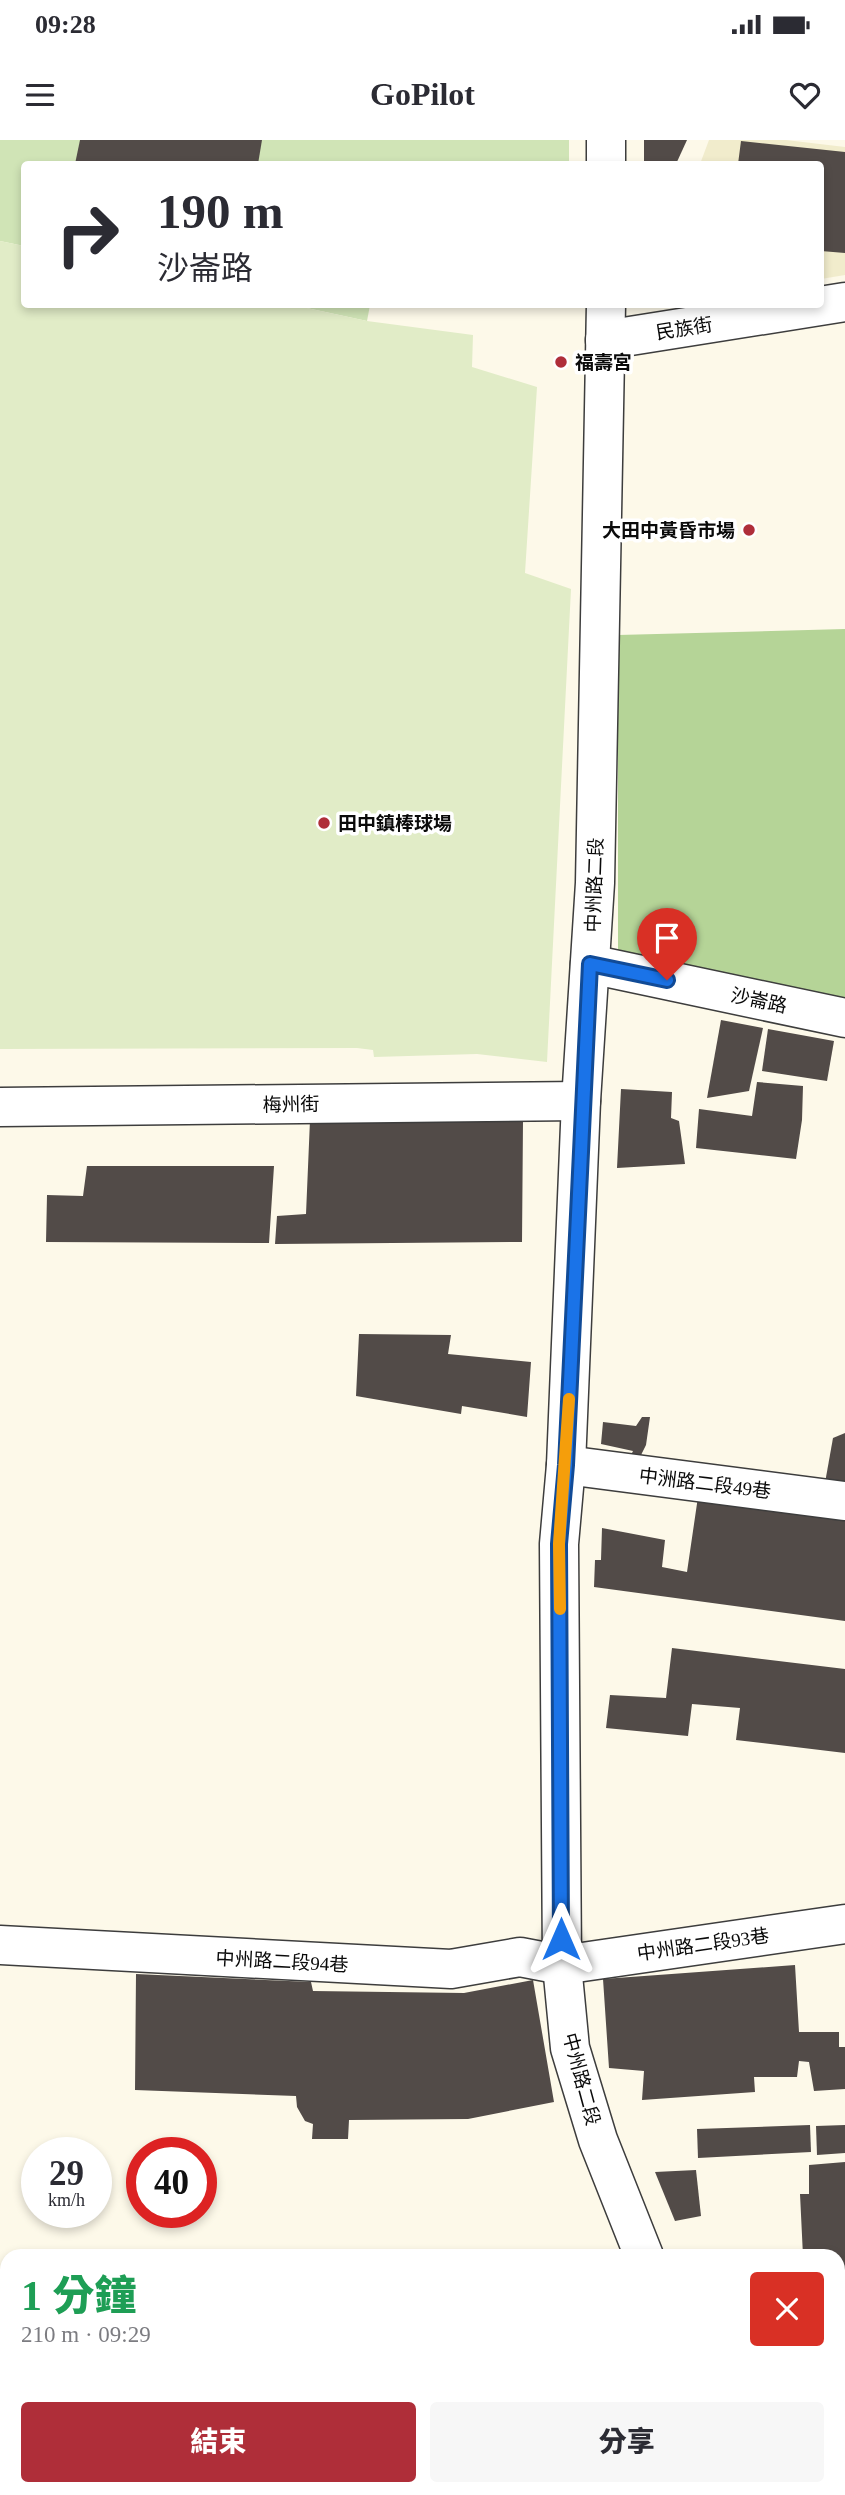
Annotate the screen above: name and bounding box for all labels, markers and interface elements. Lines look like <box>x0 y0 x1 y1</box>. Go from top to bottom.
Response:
text: 09:28 <box>35 10 96 39</box>
icon: menu <box>21 76 59 114</box>
text: GoPilot <box>370 76 475 112</box>
icon: heart <box>786 76 824 114</box>
text: 190 m <box>157 184 284 239</box>
icon: right <box>42 189 133 280</box>
text: 沙崙路 <box>157 250 253 286</box>
street label: 民族街 <box>654 314 714 343</box>
place label: 福壽宮 <box>575 352 632 373</box>
marker: 福壽宮 <box>553 354 569 370</box>
place label: 大田中黃昏市場 <box>602 520 735 541</box>
marker: 大田中黃昏市場 <box>741 522 757 538</box>
place label: 田中鎮棒球場 <box>338 813 452 834</box>
marker: 田中鎮棒球場 <box>316 815 332 831</box>
street label: 中州路二段 <box>582 837 607 933</box>
pin <box>637 908 697 980</box>
icon: arrive <box>648 919 686 957</box>
street label: 沙崙路 <box>729 984 789 1017</box>
street label: 梅州街 <box>262 1094 320 1115</box>
street label: 中洲路二段49巷 <box>638 1465 772 1502</box>
position arrow <box>524 1902 598 1976</box>
street label: 中州路二段93巷 <box>636 1925 770 1964</box>
street label: 中州路二段94巷 <box>215 1948 349 1975</box>
street label: 中州路二段 <box>559 2031 604 2128</box>
speed limit sign: 40 <box>126 2137 217 2228</box>
text: 29 <box>49 2154 84 2193</box>
text: km/h <box>48 2190 85 2210</box>
button: close <box>750 2272 824 2346</box>
text: 1 分鐘 <box>21 2273 137 2319</box>
text: 210 m · 09:29 <box>21 2322 151 2347</box>
button: 結束 <box>21 2402 416 2482</box>
button: 分享 <box>430 2402 824 2482</box>

